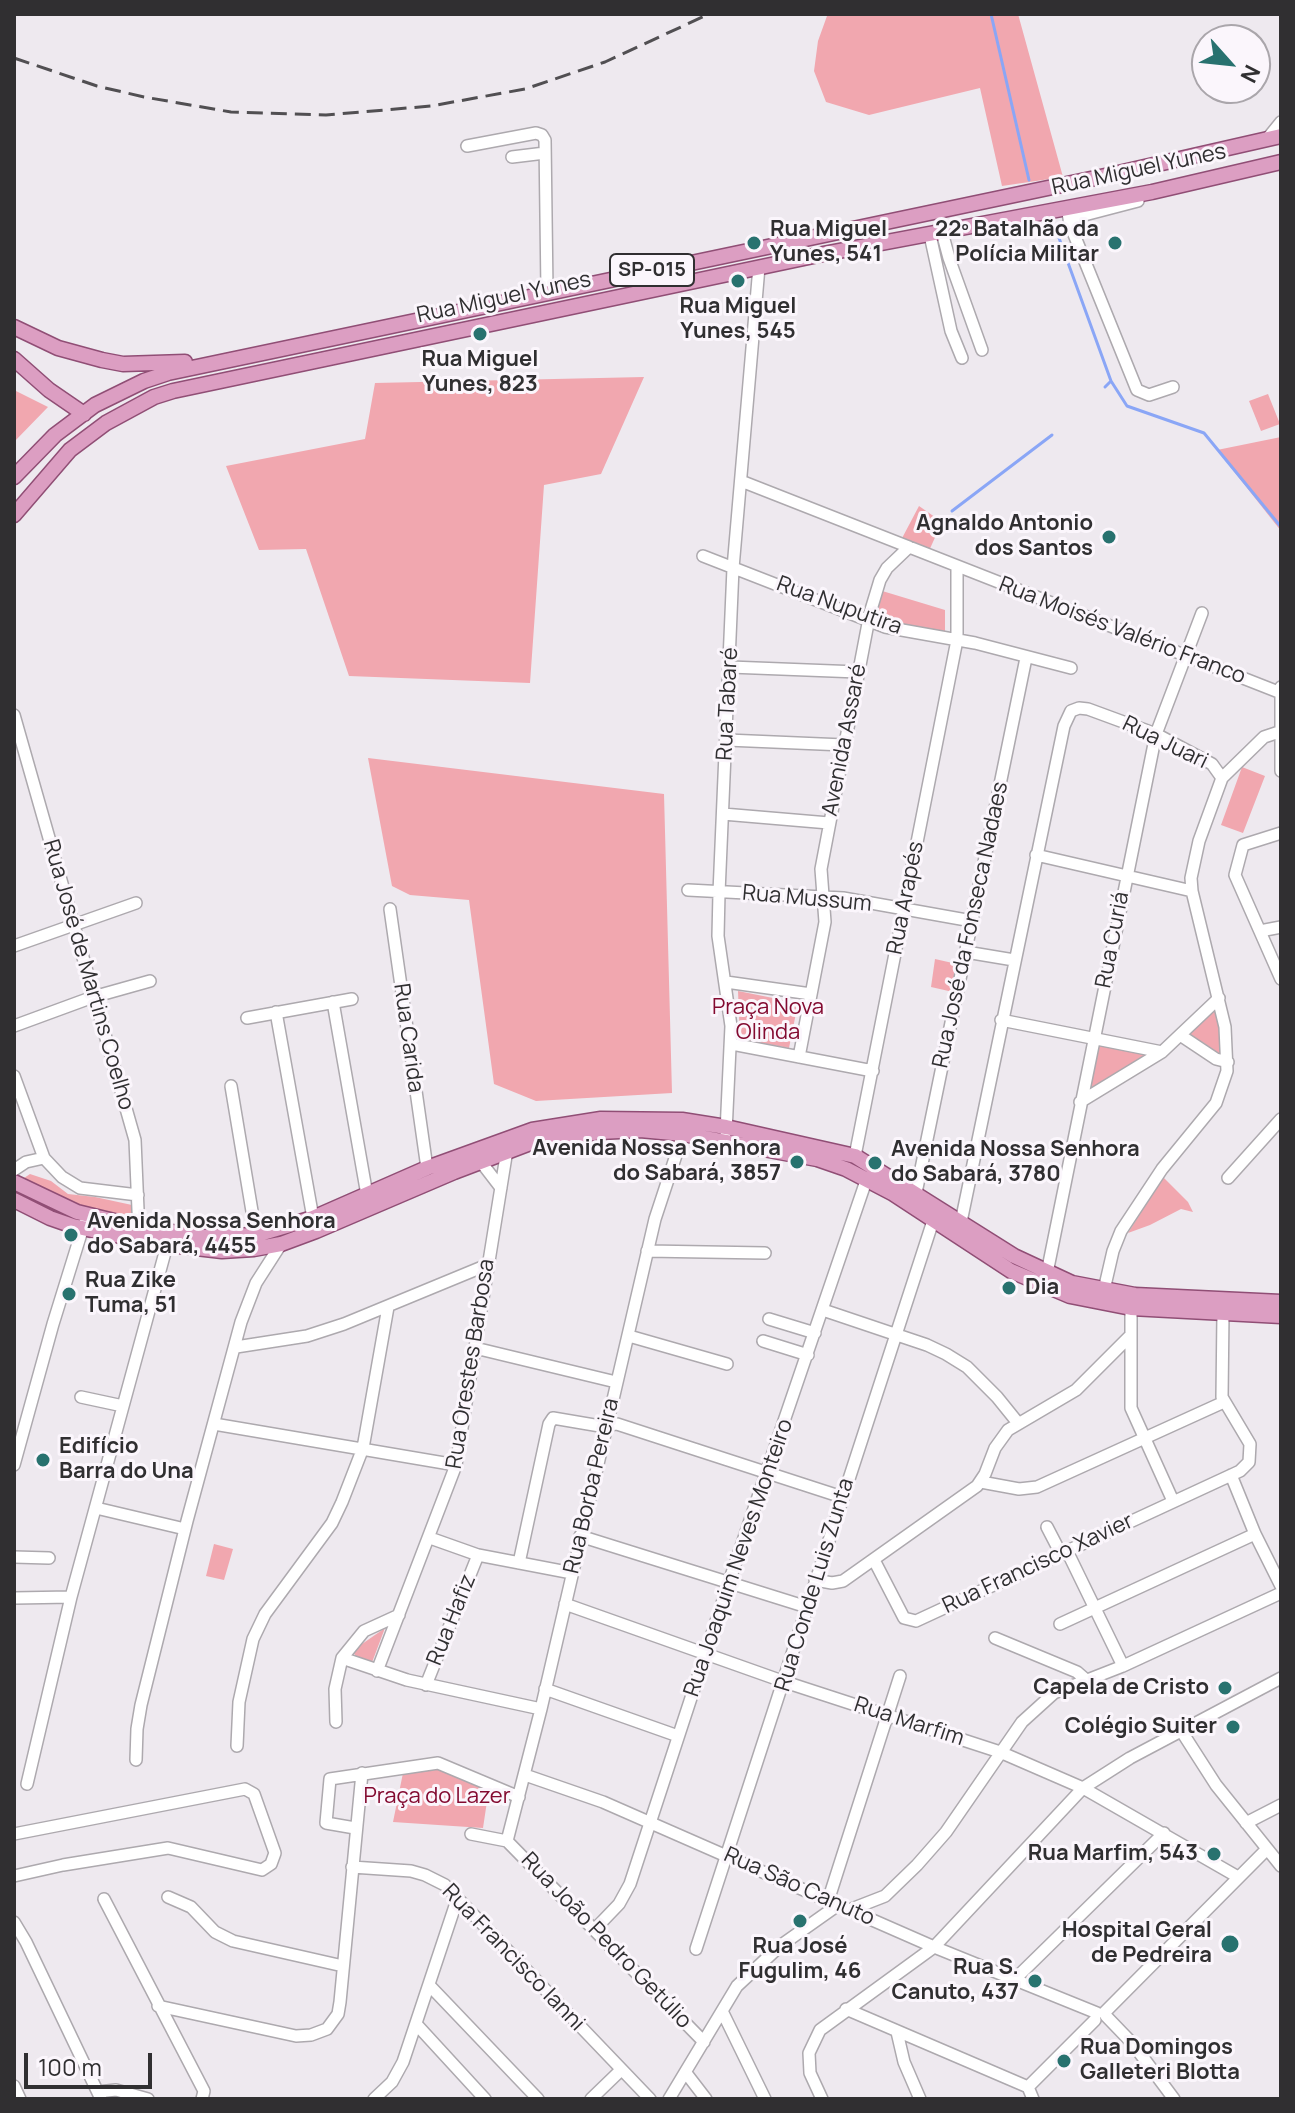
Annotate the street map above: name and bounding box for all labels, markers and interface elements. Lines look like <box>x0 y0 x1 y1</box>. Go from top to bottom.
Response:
north arrow <box>1191 24 1271 104</box>
text: N <box>1234 60 1268 88</box>
street label: Rua Miguel Yunes <box>1049 139 1229 201</box>
place label: Rua Miguel Yunes, 541 <box>770 217 887 268</box>
place label: 22º Batalhão da Polícia Militar <box>935 217 1099 268</box>
marker: Rua Miguel Yunes, 541 <box>745 234 763 252</box>
marker: 22º Batalhão da Polícia Militar <box>1106 234 1124 252</box>
road number: SP-015 <box>610 254 694 286</box>
street label: Rua Miguel Yunes <box>414 267 594 329</box>
marker: Rua Miguel Yunes, 545 <box>729 272 747 290</box>
place label: Rua Miguel Yunes, 545 <box>679 294 797 346</box>
marker: Rua Miguel Yunes, 823 <box>471 325 489 343</box>
place label: Rua Miguel Yunes, 823 <box>421 347 539 398</box>
place label: Agnaldo Antonio dos Santos <box>916 511 1093 562</box>
marker: Agnaldo Antonio dos Santos <box>1100 528 1118 546</box>
street label: Rua Nuputira <box>773 571 905 641</box>
street label: Rua Moisés Valério Franco <box>995 572 1249 690</box>
street label: Rua Tabaré <box>712 647 744 761</box>
street label: Avenida Assaré <box>817 662 873 818</box>
street label: Rua Juari <box>1118 711 1212 775</box>
street label: Rua José da Fonseca Nadaes <box>928 779 1014 1071</box>
street label: Rua José de Martins Coelho <box>37 837 139 1113</box>
street label: Rua Arapés <box>882 839 930 957</box>
street label: Rua Mussum <box>741 880 873 918</box>
street label: Rua Curiá <box>1091 890 1135 990</box>
street label: Rua Carida <box>387 982 429 1094</box>
park label: Praça Nova Olinda <box>712 995 824 1046</box>
place label: Avenida Nossa Senhora do Sabará, 3857 <box>532 1136 781 1188</box>
place label: Avenida Nossa Senhora do Sabará, 3780 <box>891 1137 1140 1188</box>
marker: Avenida Nossa Senhora do Sabará, 3857 <box>788 1153 806 1171</box>
marker: Avenida Nossa Senhora do Sabará, 3780 <box>866 1154 884 1172</box>
place label: Avenida Nossa Senhora do Sabará, 4455 <box>87 1209 336 1260</box>
marker: Avenida Nossa Senhora do Sabará, 4455 <box>62 1226 80 1244</box>
street label: Rua Orestes Barbosa <box>441 1257 501 1471</box>
place label: Rua Zike Tuma, 51 <box>85 1268 177 1320</box>
place label: Dia <box>1025 1275 1059 1301</box>
marker: Dia <box>1000 1279 1018 1297</box>
marker: Rua Zike Tuma, 51 <box>60 1285 78 1303</box>
street label: Rua Borba Pereira <box>559 1396 625 1576</box>
street label: Rua Joaquim Neves Monteiro <box>679 1416 799 1700</box>
place label: Edifício Barra do Una <box>59 1434 194 1486</box>
marker: Edifício Barra do Una <box>34 1451 52 1469</box>
street label: Rua Conde Luis Zunta <box>770 1475 860 1695</box>
street label: Rua Francisco Xavier <box>938 1508 1138 1620</box>
street label: Rua Hafiz <box>422 1571 482 1669</box>
place label: Capela de Cristo <box>1033 1675 1209 1701</box>
marker: Capela de Cristo <box>1216 1679 1234 1697</box>
street label: Rua Marfim <box>851 1692 967 1752</box>
place label: Colégio Suiter <box>1065 1714 1217 1740</box>
marker: Colégio Suiter <box>1224 1718 1242 1736</box>
park label: Praça do Lazer <box>363 1784 511 1810</box>
place label: Rua Marfim, 543 <box>1028 1841 1198 1867</box>
street label: Rua São Canuto <box>720 1842 878 1932</box>
marker: Rua Marfim, 543 <box>1205 1845 1223 1863</box>
street label: Rua João Pedro Getúlio <box>515 1848 697 2034</box>
street label: Rua Francisco Ianni <box>436 1879 590 2037</box>
marker: Rua José Fugulim, 46 <box>791 1912 809 1930</box>
place label: Hospital Geral de Pedreira <box>1062 1918 1212 1970</box>
marker: Hospital Geral de Pedreira <box>1219 1933 1241 1955</box>
place label: Rua José Fugulim, 46 <box>739 1934 861 1986</box>
place label: Rua S. Canuto, 437 <box>891 1955 1019 2006</box>
marker: Rua S. Canuto, 437 <box>1026 1972 1044 1990</box>
place label: Rua Domingos Galleteri Blotta <box>1080 2035 1240 2086</box>
scale bar <box>28 2037 156 2087</box>
text: 100 m <box>38 2050 102 2083</box>
marker: Rua Domingos Galleteri Blotta <box>1055 2052 1073 2070</box>

